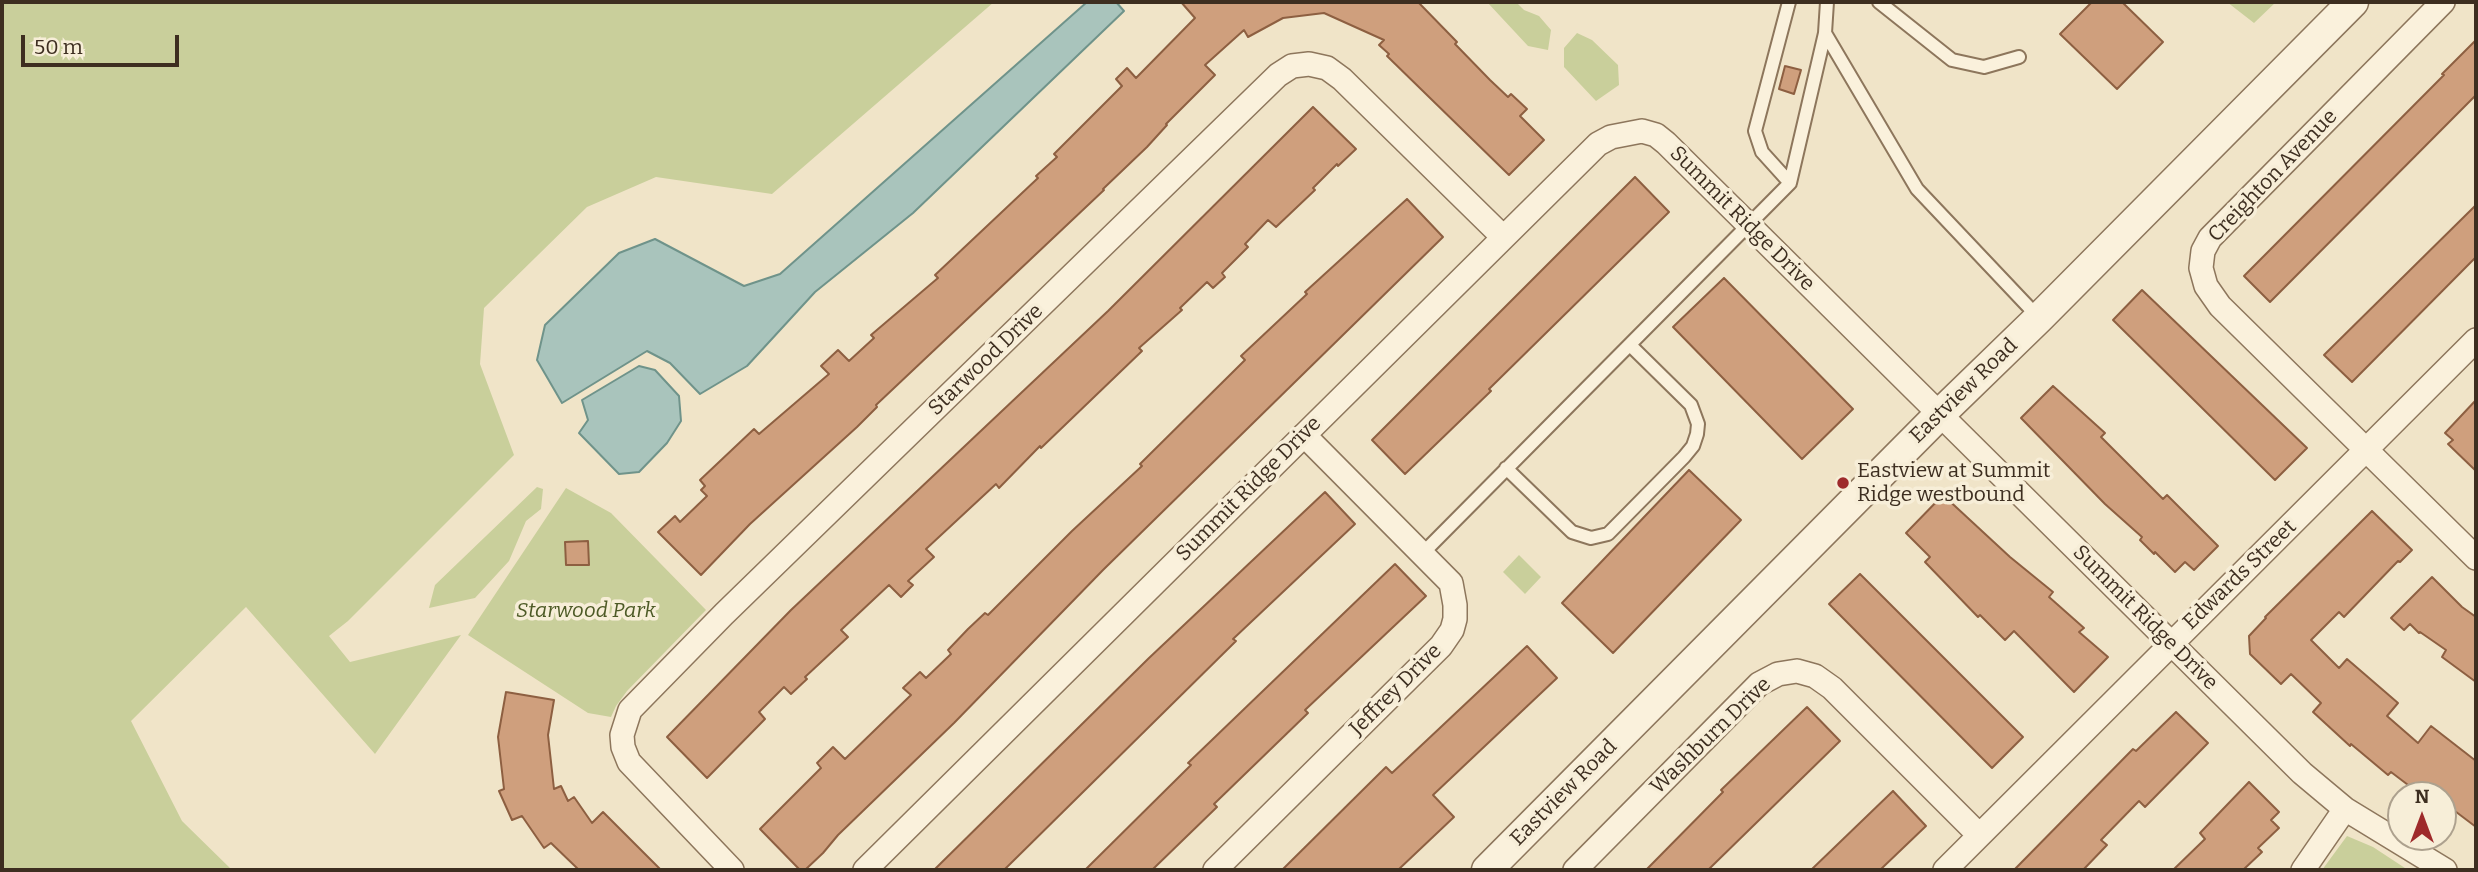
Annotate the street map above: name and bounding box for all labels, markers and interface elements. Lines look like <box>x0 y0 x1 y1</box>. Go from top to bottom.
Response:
scale bar <box>24 21 182 65</box>
text: 50 m <box>34 34 83 60</box>
street label: Creighton Avenue <box>2203 104 2343 248</box>
street label: Summit Ridge Drive <box>1664 141 1820 297</box>
street label: Starwood Drive <box>923 299 1049 421</box>
street label: Eastview Road <box>1905 333 2023 449</box>
street label: Summit Ridge Drive <box>1171 411 1327 567</box>
place label: Eastview at Summit Ridge westbound <box>1857 458 2050 508</box>
marker: Eastview at Summit Ridge westbound <box>1835 475 1851 491</box>
street label: Edwards Street <box>2178 515 2302 635</box>
street label: Summit Ridge Drive <box>2067 540 2223 696</box>
park label: Starwood Park <box>516 598 656 624</box>
street label: Jeffrey Drive <box>1345 639 1447 741</box>
street label: Washburn Drive <box>1646 672 1776 800</box>
street label: Eastview Road <box>1506 735 1622 851</box>
north arrow <box>2387 781 2457 851</box>
text: N <box>2415 785 2429 808</box>

